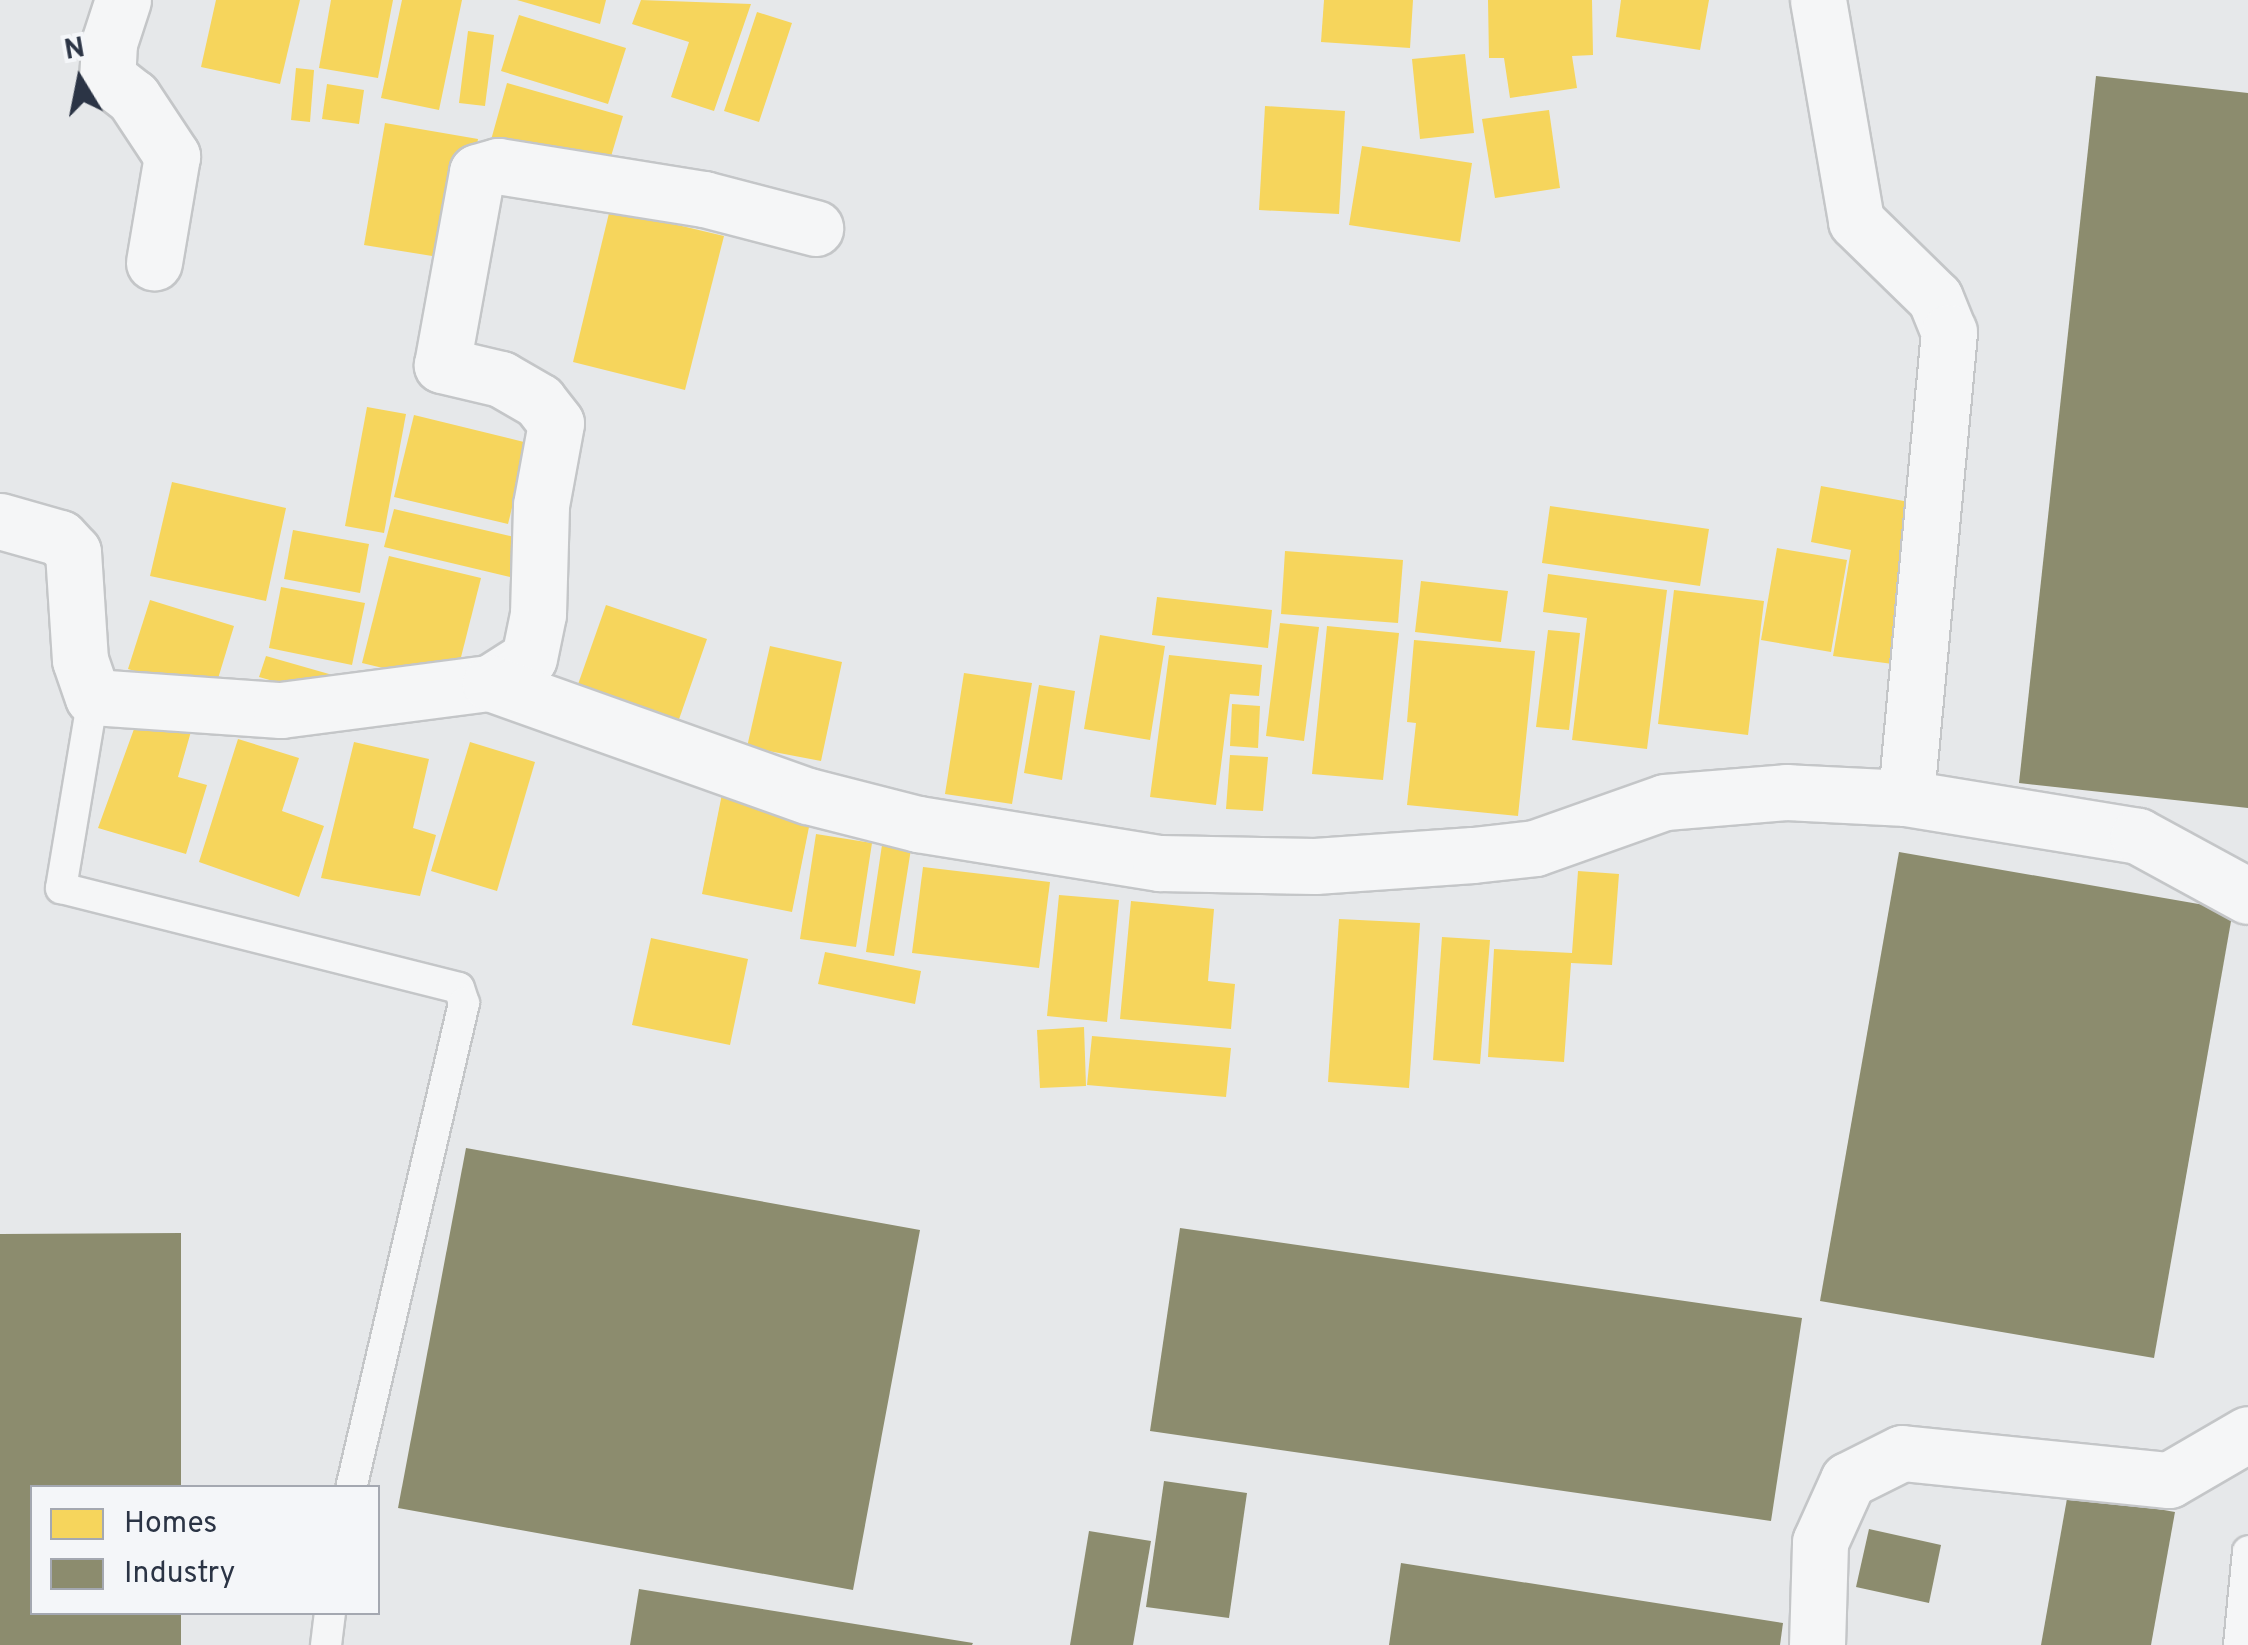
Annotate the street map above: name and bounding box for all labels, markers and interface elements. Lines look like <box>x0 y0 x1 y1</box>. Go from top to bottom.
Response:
north arrow <box>30 30 130 130</box>
text: N <box>62 31 88 70</box>
legend <box>30 1485 380 1615</box>
text: Homes <box>124 1506 217 1543</box>
text: Industry <box>124 1556 235 1593</box>

